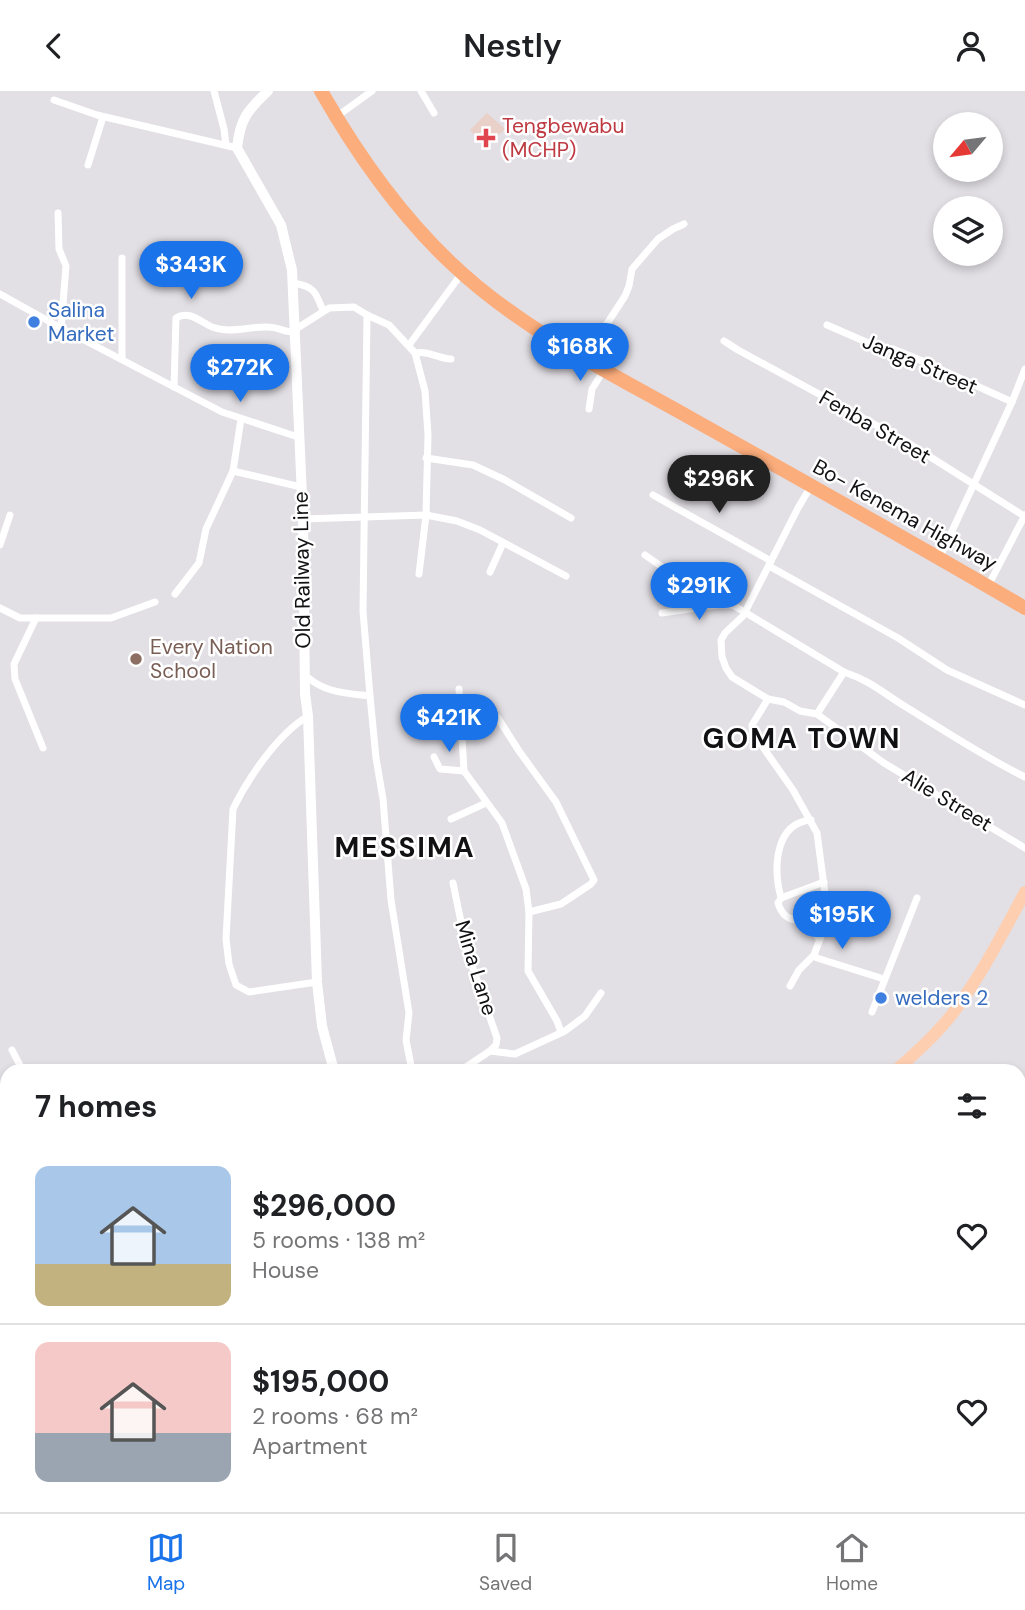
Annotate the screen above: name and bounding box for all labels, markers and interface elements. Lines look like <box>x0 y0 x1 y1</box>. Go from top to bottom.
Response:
text: Nestly <box>463 25 562 67</box>
icon: back <box>35 27 73 65</box>
icon: person <box>952 27 990 65</box>
place label: Tengbewabu (MCHP) <box>502 112 625 164</box>
north arrow <box>933 112 1003 182</box>
map controls <box>933 112 1003 266</box>
marker: Tengbewabu (MCHP) <box>476 128 496 148</box>
button: layers <box>933 196 1003 266</box>
pin: $343K <box>142 241 240 301</box>
text: $343K <box>155 249 227 279</box>
place label: Salina Market <box>48 296 115 348</box>
marker: Salina Market <box>26 314 42 330</box>
pin: $168K <box>531 323 629 383</box>
street label: Janga Street <box>858 327 982 401</box>
text: $168K <box>547 331 613 361</box>
pin: $272K <box>191 345 289 404</box>
text: $272K <box>206 352 274 382</box>
street label: Fenba Street <box>814 384 936 470</box>
street label: Bo- Kenema Highway <box>808 453 1003 578</box>
pin: $296K <box>670 455 768 515</box>
text: $296K <box>683 463 755 493</box>
street label: Old Railway Line <box>287 491 317 649</box>
pin: $291K <box>650 563 748 622</box>
text: $291K <box>667 570 731 600</box>
place label: Every Nation School <box>150 633 273 685</box>
marker: Every Nation School <box>128 651 144 667</box>
pin: $421K <box>400 695 498 754</box>
text: $421K <box>416 702 482 732</box>
district label: GOMA TOWN <box>702 720 902 757</box>
street label: Alie Street <box>897 762 997 838</box>
district label: MESSIMA <box>334 829 476 866</box>
pin: $195K <box>793 891 891 951</box>
text: $195K <box>809 899 875 929</box>
street label: Mina Lane <box>448 917 504 1019</box>
place label: welders 2 <box>895 984 988 1012</box>
marker: welders 2 <box>873 990 889 1006</box>
text: 7 homes <box>35 1087 157 1126</box>
icon: filters <box>953 1087 991 1125</box>
text: $296,000 <box>252 1186 396 1225</box>
icon: home <box>91 1194 175 1278</box>
icon: heart <box>953 1217 991 1255</box>
text: 5 rooms · 138 m² <box>252 1225 425 1255</box>
text: House <box>252 1255 319 1285</box>
text: $195,000 <box>252 1362 390 1401</box>
icon: home <box>91 1370 175 1454</box>
icon: heart <box>953 1393 991 1431</box>
text: 2 rooms · 68 m² <box>252 1401 418 1431</box>
text: Apartment <box>252 1431 367 1461</box>
tab: Map <box>147 1529 185 1596</box>
tab: Saved <box>479 1529 532 1596</box>
tab: Home <box>826 1529 878 1596</box>

